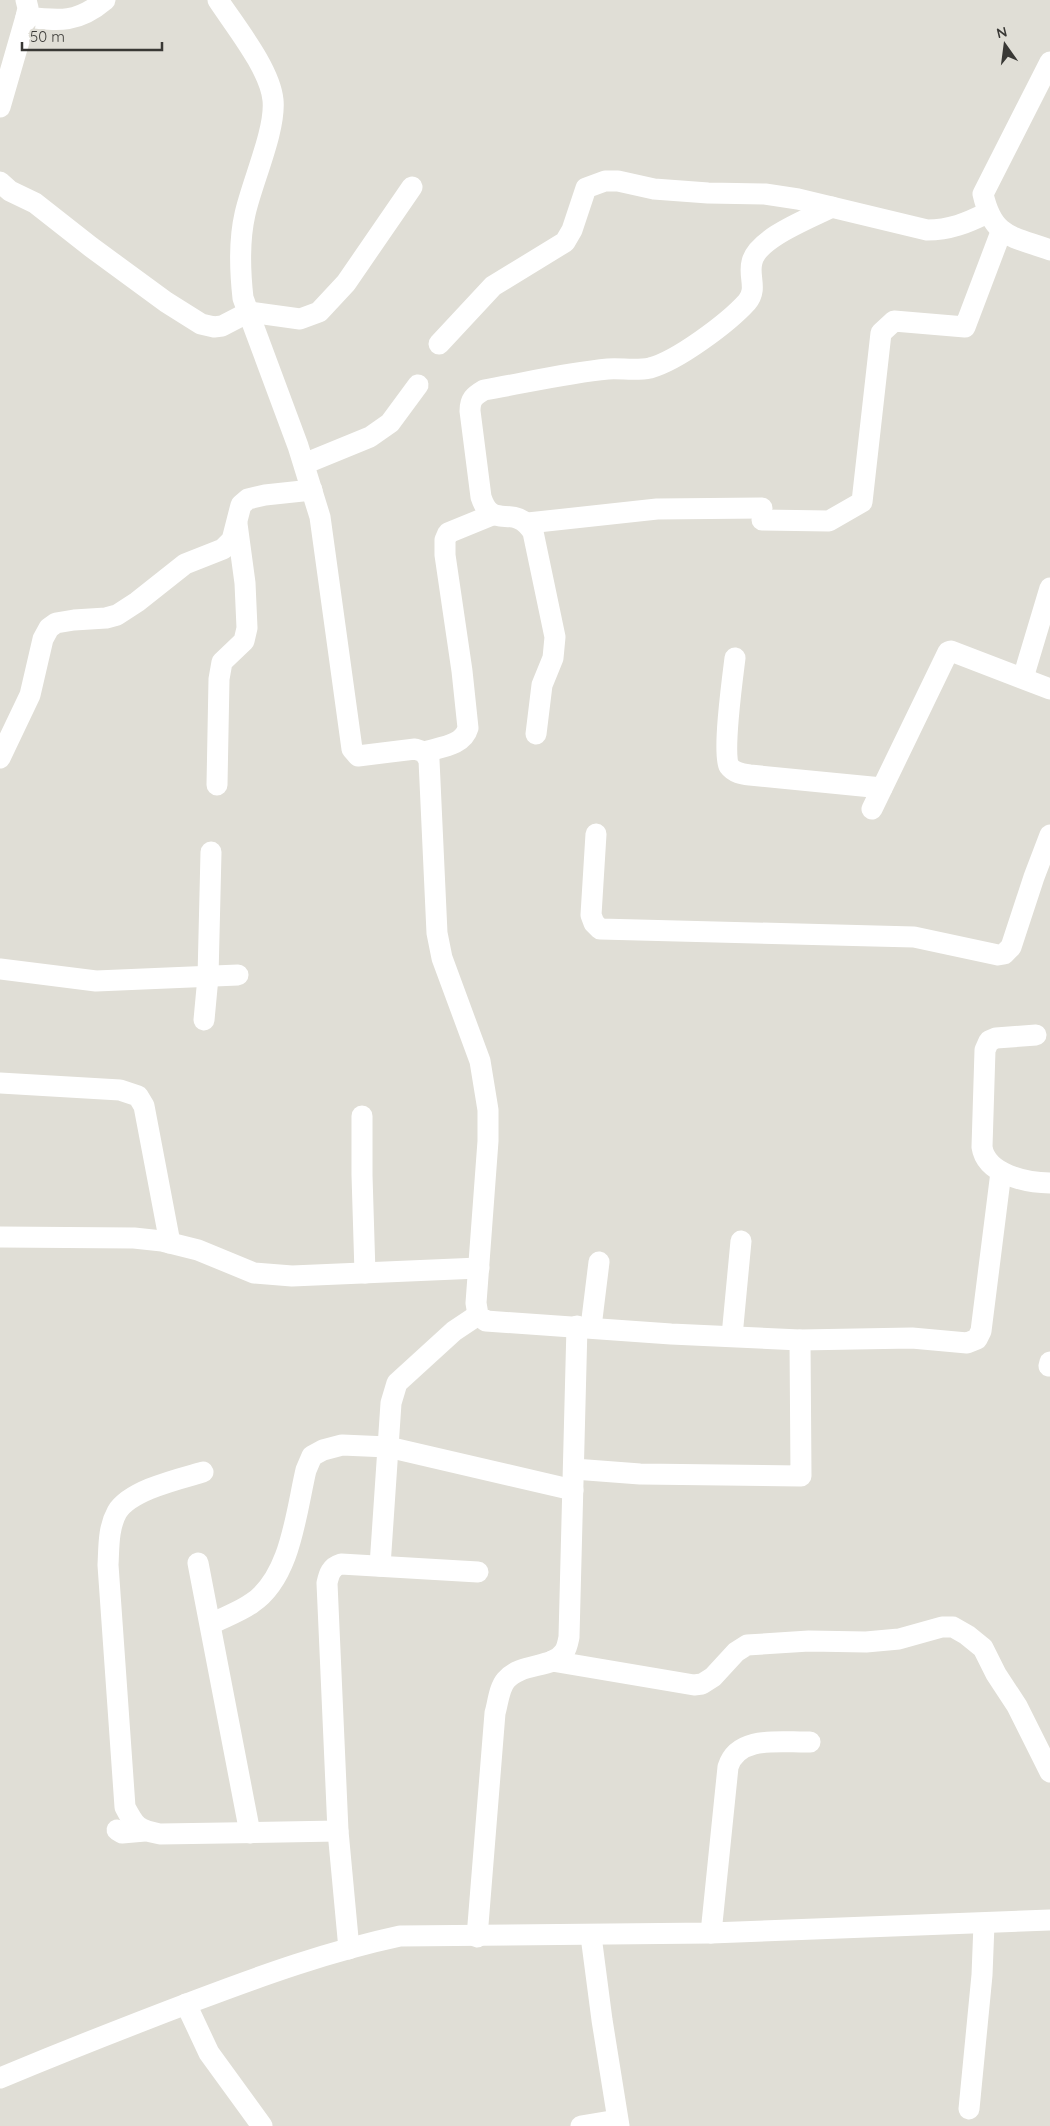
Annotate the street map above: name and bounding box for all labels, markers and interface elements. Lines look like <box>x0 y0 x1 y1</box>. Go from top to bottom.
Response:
scale bar <box>22 20 162 52</box>
north arrow <box>980 20 1030 70</box>
text: N <box>995 22 1009 42</box>
text: 50 m <box>30 27 65 46</box>

